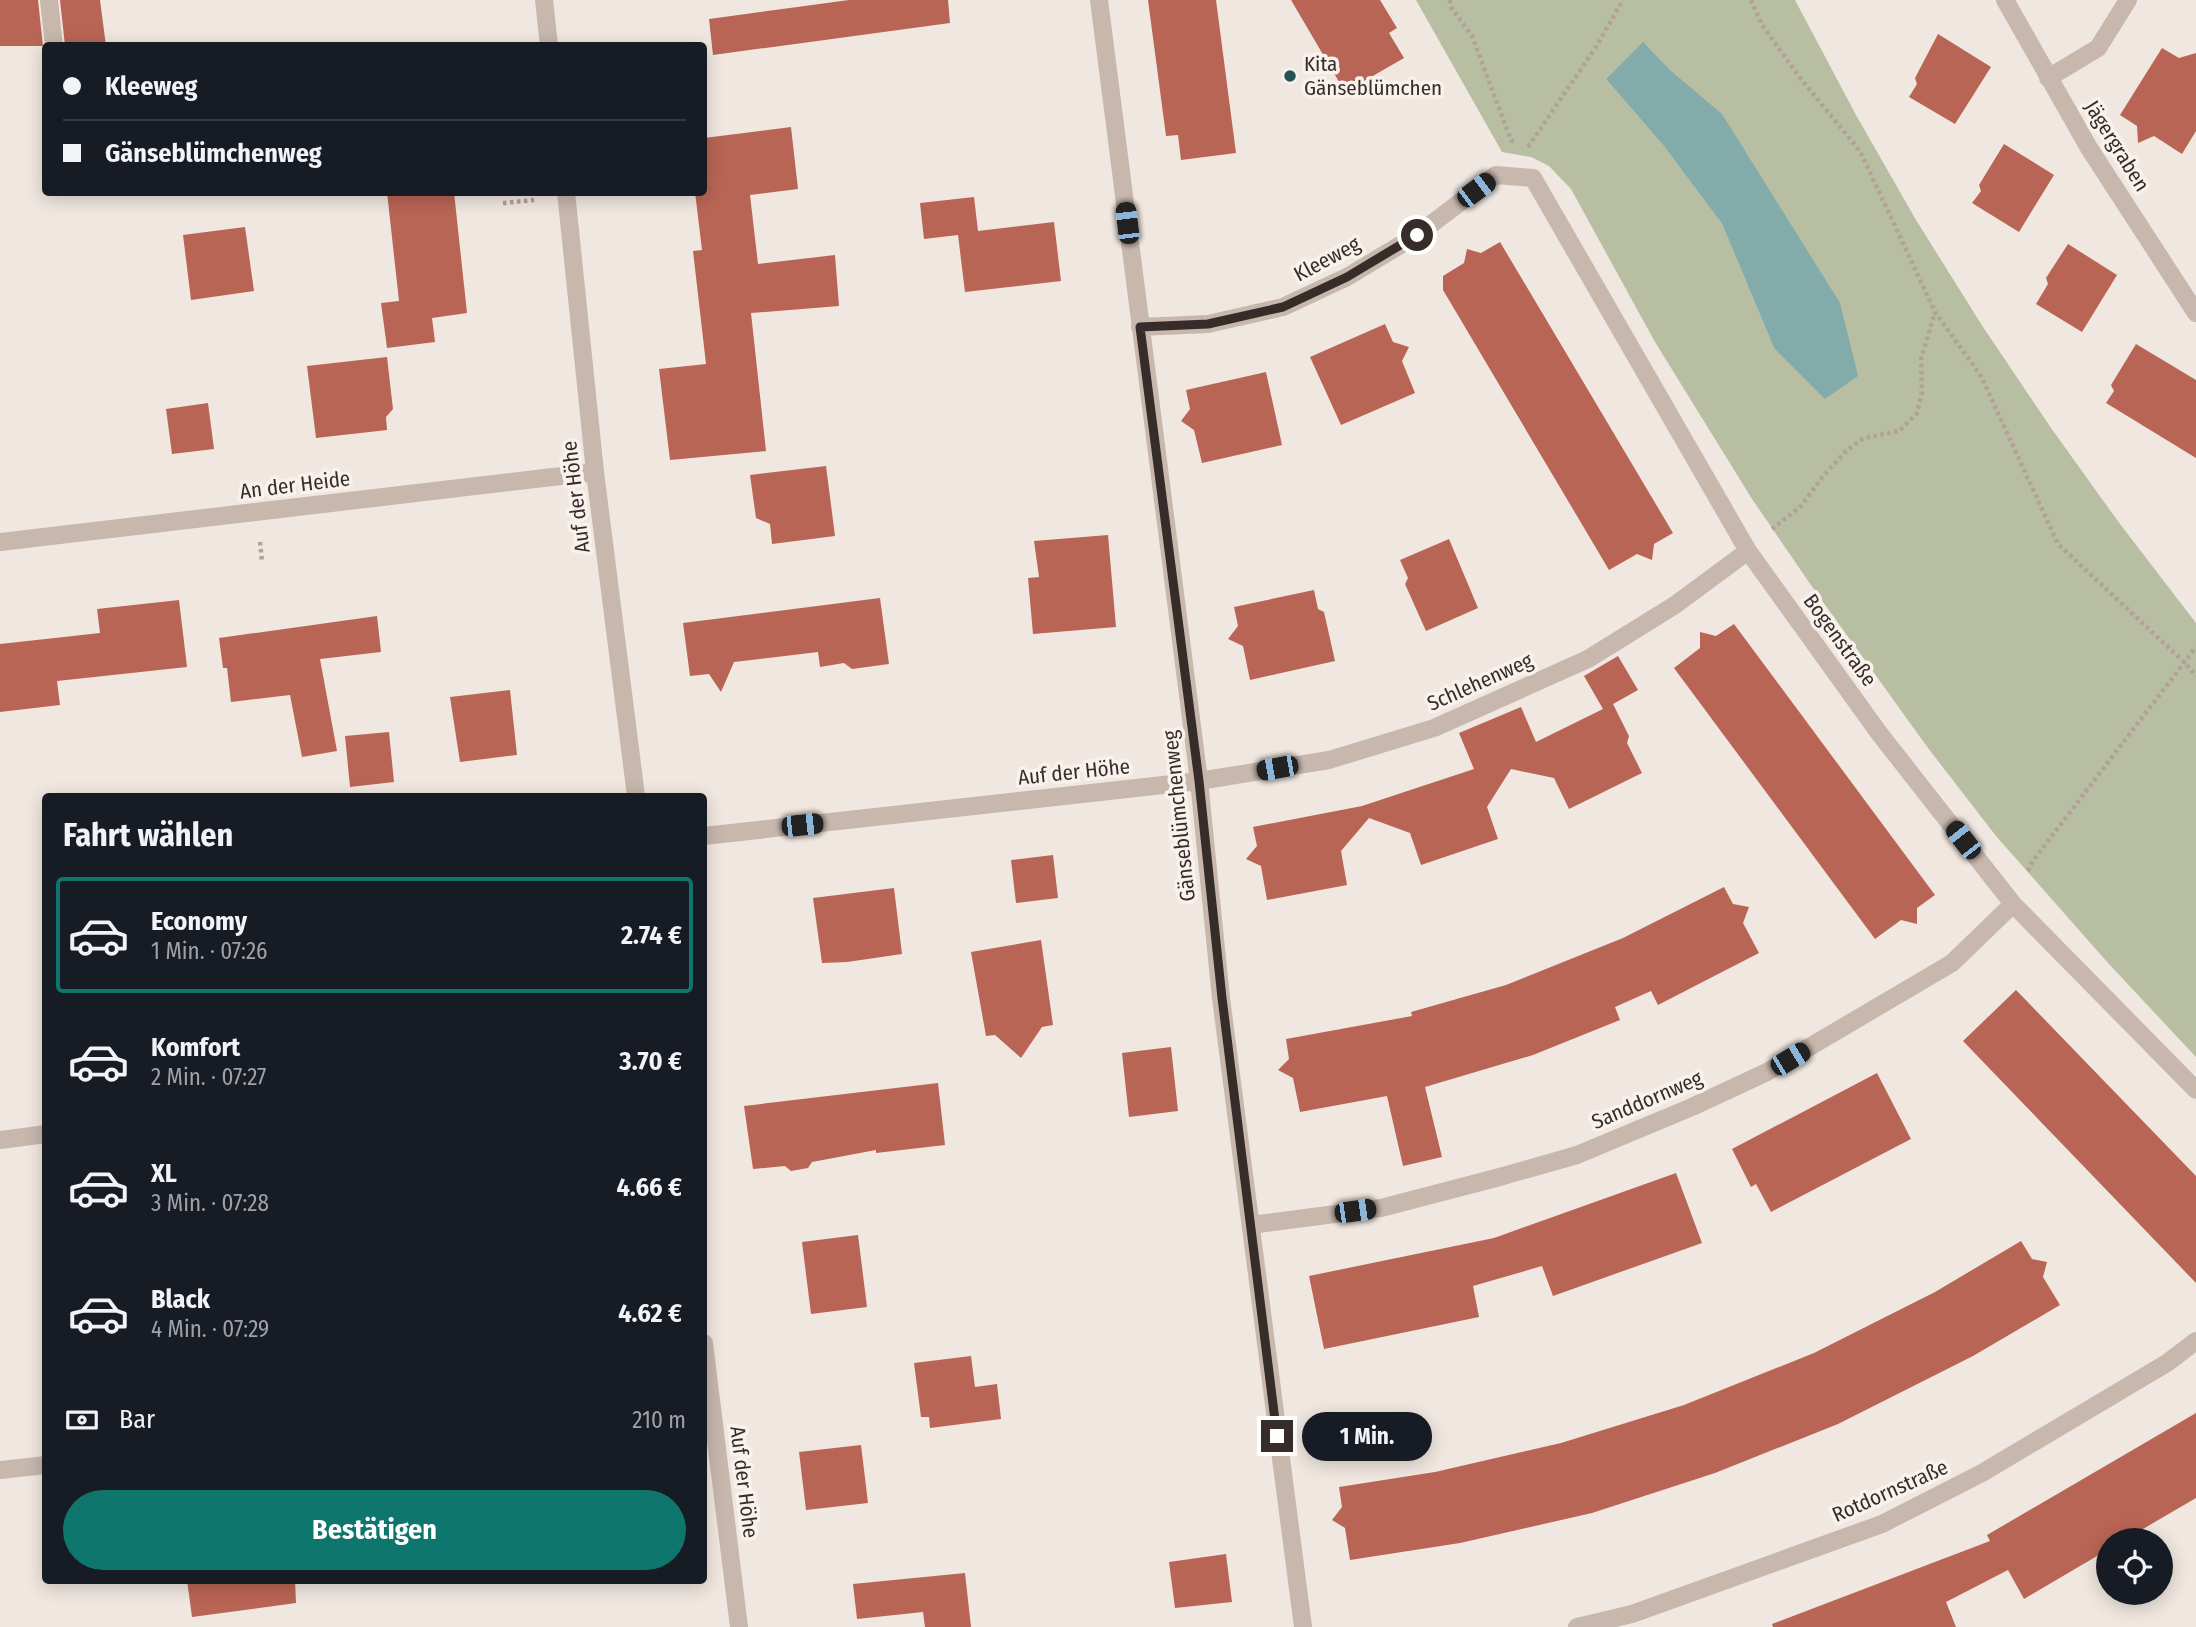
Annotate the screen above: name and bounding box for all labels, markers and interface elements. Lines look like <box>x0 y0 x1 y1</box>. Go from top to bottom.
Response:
place label: Kita Gänseblümchen <box>1304 51 1442 101</box>
marker: Kita Gänseblümchen <box>1282 68 1298 84</box>
text: Kleeweg <box>105 71 197 102</box>
street label: Jägergraben <box>2079 96 2155 196</box>
text: Gänseblümchenweg <box>105 138 322 169</box>
car <box>1453 169 1500 211</box>
car <box>1115 201 1140 245</box>
route start <box>1401 219 1433 251</box>
street label: Kleeweg <box>1289 231 1365 287</box>
street label: Auf der Höhe <box>556 440 596 554</box>
street label: An der Heide <box>238 465 352 505</box>
street label: Bogenstraße <box>1798 589 1882 691</box>
street label: Schlehenweg <box>1423 647 1537 717</box>
street label: Gänseblümchenweg <box>1157 729 1201 903</box>
street label: Auf der Höhe <box>1017 753 1131 791</box>
car <box>1255 754 1300 782</box>
car <box>781 812 824 838</box>
text: Fahrt wählen <box>63 816 233 854</box>
car <box>1942 817 1985 863</box>
icon: car <box>67 904 130 967</box>
text: Economy <box>151 906 247 937</box>
text: 2.74 € <box>621 920 682 951</box>
text: 1 Min. · 07:26 <box>151 937 268 965</box>
icon: car <box>67 1030 130 1093</box>
text: Komfort <box>151 1032 240 1063</box>
car <box>1767 1039 1814 1079</box>
text: 3.70 € <box>619 1046 682 1077</box>
text: 2 Min. · 07:27 <box>151 1063 266 1091</box>
street label: Sanddornweg <box>1588 1065 1706 1135</box>
icon: car <box>67 1156 130 1219</box>
text: XL <box>151 1158 177 1189</box>
text: 4.66 € <box>616 1172 682 1203</box>
text: 3 Min. · 07:28 <box>151 1189 269 1217</box>
car <box>1333 1198 1378 1224</box>
icon: car <box>67 1282 130 1345</box>
text: Black <box>151 1284 210 1315</box>
text: 4.62 € <box>618 1298 682 1329</box>
text: 4 Min. · 07:29 <box>151 1315 269 1343</box>
icon: cash <box>63 1401 101 1439</box>
text: Bar <box>119 1404 155 1435</box>
text: 210 m <box>632 1406 686 1434</box>
callout: 1 Min. <box>1302 1412 1431 1460</box>
route end <box>1261 1420 1293 1452</box>
text: 1 Min. <box>1340 1422 1394 1450</box>
street label: Auf der Höhe <box>724 1425 764 1539</box>
street label: Rotdornstraße <box>1828 1454 1952 1528</box>
button: Bestätigen <box>63 1490 686 1570</box>
map controls <box>2096 1528 2173 1605</box>
button: locate <box>2096 1528 2173 1605</box>

